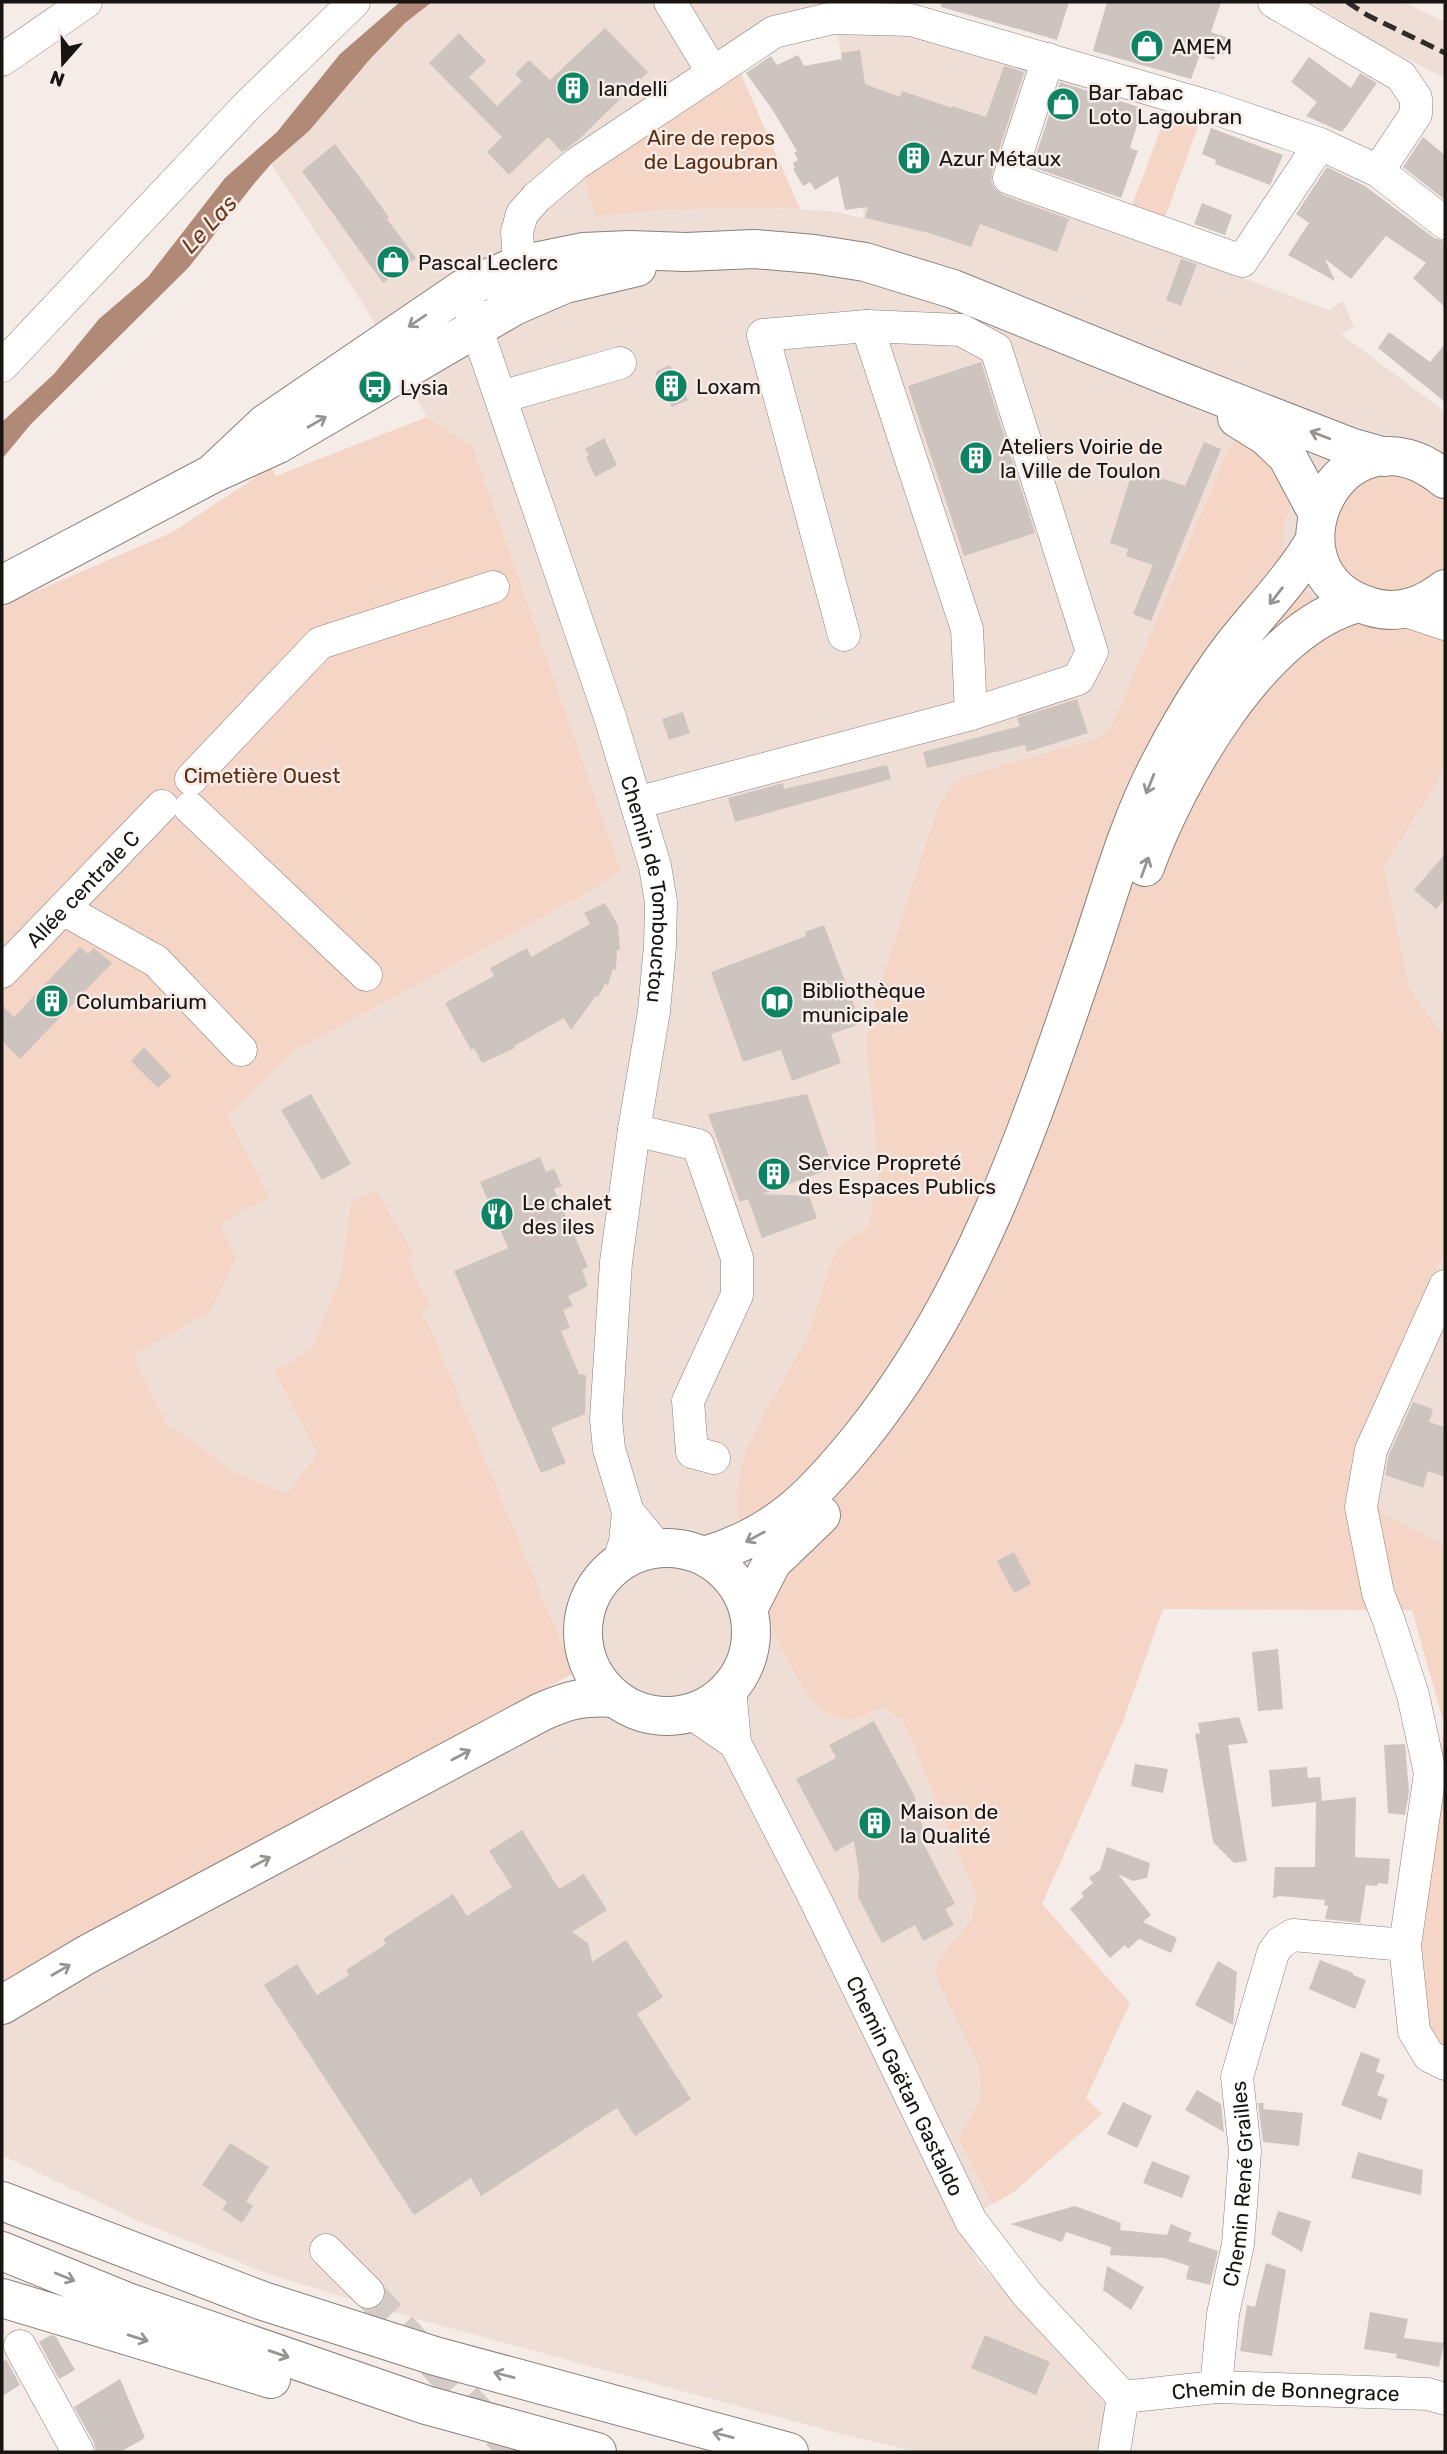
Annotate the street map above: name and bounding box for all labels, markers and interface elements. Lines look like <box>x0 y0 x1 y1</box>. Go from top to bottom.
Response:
shop icon: AMEM <box>1128 27 1166 65</box>
north arrow <box>28 28 98 98</box>
place label: AMEM <box>1172 34 1232 59</box>
text: N <box>47 65 68 92</box>
building icon: Iandelli <box>554 69 592 107</box>
place label: Iandelli <box>598 76 668 101</box>
place label: Bar Tabac Loto Lagoubran <box>1088 80 1242 129</box>
shop icon: Bar Tabac Loto Lagoubran <box>1044 85 1082 123</box>
park label: Aire de repos de Lagoubran <box>644 125 778 174</box>
building icon: Azur Métaux <box>895 139 933 177</box>
place label: Azur Métaux <box>939 146 1061 171</box>
water label: Le Las <box>175 189 243 259</box>
shop icon: Pascal Leclerc <box>374 243 412 281</box>
place label: Pascal Leclerc <box>418 250 558 275</box>
one-way arrow <box>408 313 427 328</box>
building icon: Loxam <box>652 367 690 405</box>
bus stop icon: Lysia <box>356 368 394 406</box>
place label: Loxam <box>696 374 761 399</box>
place label: Lysia <box>400 375 448 400</box>
one-way arrow <box>306 414 326 428</box>
one-way arrow <box>1310 428 1331 441</box>
place label: Ateliers Voirie de la Ville de Toulon <box>1000 434 1163 483</box>
building icon: Ateliers Voirie de la Ville de Toulon <box>957 439 995 477</box>
one-way arrow <box>1268 586 1283 604</box>
park label: Cimetière Ouest <box>184 763 340 788</box>
street label: Chemin de Tombouctou <box>616 772 673 1004</box>
one-way arrow <box>1143 773 1156 795</box>
street label: Allée centrale C <box>21 825 144 952</box>
one-way arrow <box>1140 857 1152 879</box>
place label: Bibliothèque municipale <box>802 978 925 1027</box>
building icon: Columbarium <box>33 982 71 1020</box>
library icon: Bibliothèque municipale <box>758 983 796 1021</box>
place label: Columbarium <box>76 989 207 1014</box>
place label: Service Propreté des Espaces Publics <box>798 1150 996 1199</box>
building icon: Service Propreté des Espaces Publics <box>755 1155 793 1193</box>
place label: Le chalet des iles <box>522 1190 612 1239</box>
restaurant icon: Le chalet des iles <box>478 1195 516 1233</box>
one-way arrow <box>745 1530 765 1544</box>
one-way arrow <box>450 1747 471 1761</box>
place label: Maison de la Qualité <box>900 1799 998 1848</box>
building icon: Maison de la Qualité <box>856 1804 894 1842</box>
one-way arrow <box>250 1855 270 1869</box>
one-way arrow <box>50 1963 70 1977</box>
street label: Chemin Gaëtan Gastaldo <box>842 1972 969 2200</box>
street label: Chemin René Grailles <box>1217 2080 1258 2289</box>
one-way arrow <box>54 2271 75 2284</box>
one-way arrow <box>127 2333 149 2346</box>
one-way arrow <box>267 2349 289 2361</box>
one-way arrow <box>493 2368 515 2381</box>
street label: Chemin de Bonnegrace <box>1170 2374 1400 2406</box>
one-way arrow <box>712 2428 735 2441</box>

